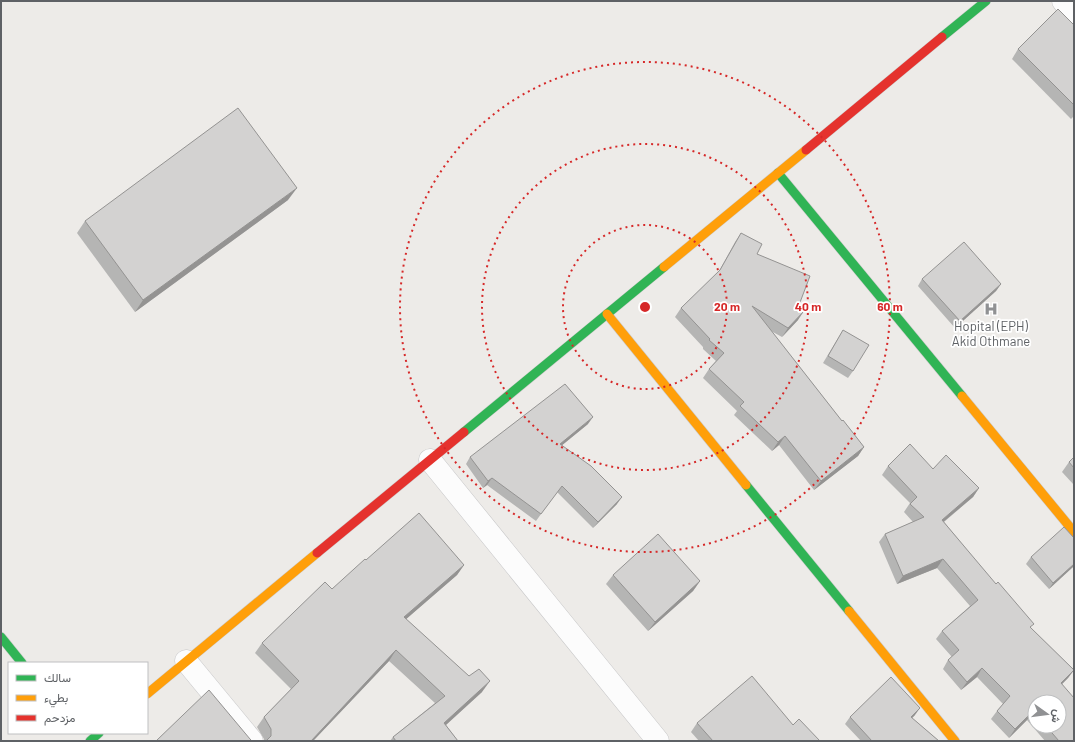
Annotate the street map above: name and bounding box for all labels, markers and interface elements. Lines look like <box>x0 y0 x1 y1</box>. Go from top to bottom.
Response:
text: 20 m <box>714 299 740 313</box>
text: 40 m <box>795 299 821 313</box>
text: 60 m <box>877 299 903 313</box>
centre of rings <box>638 300 652 314</box>
hospital icon: Hopital (EPH) Akid Othmane <box>983 301 999 317</box>
place label: Hopital (EPH) Akid Othmane <box>952 318 1030 349</box>
legend <box>8 662 148 734</box>
text: سالك <box>44 670 71 684</box>
text: بطيء <box>44 690 68 708</box>
north arrow <box>1027 694 1067 734</box>
text: ش <box>1048 708 1065 725</box>
text: مزدحم <box>44 710 75 726</box>

